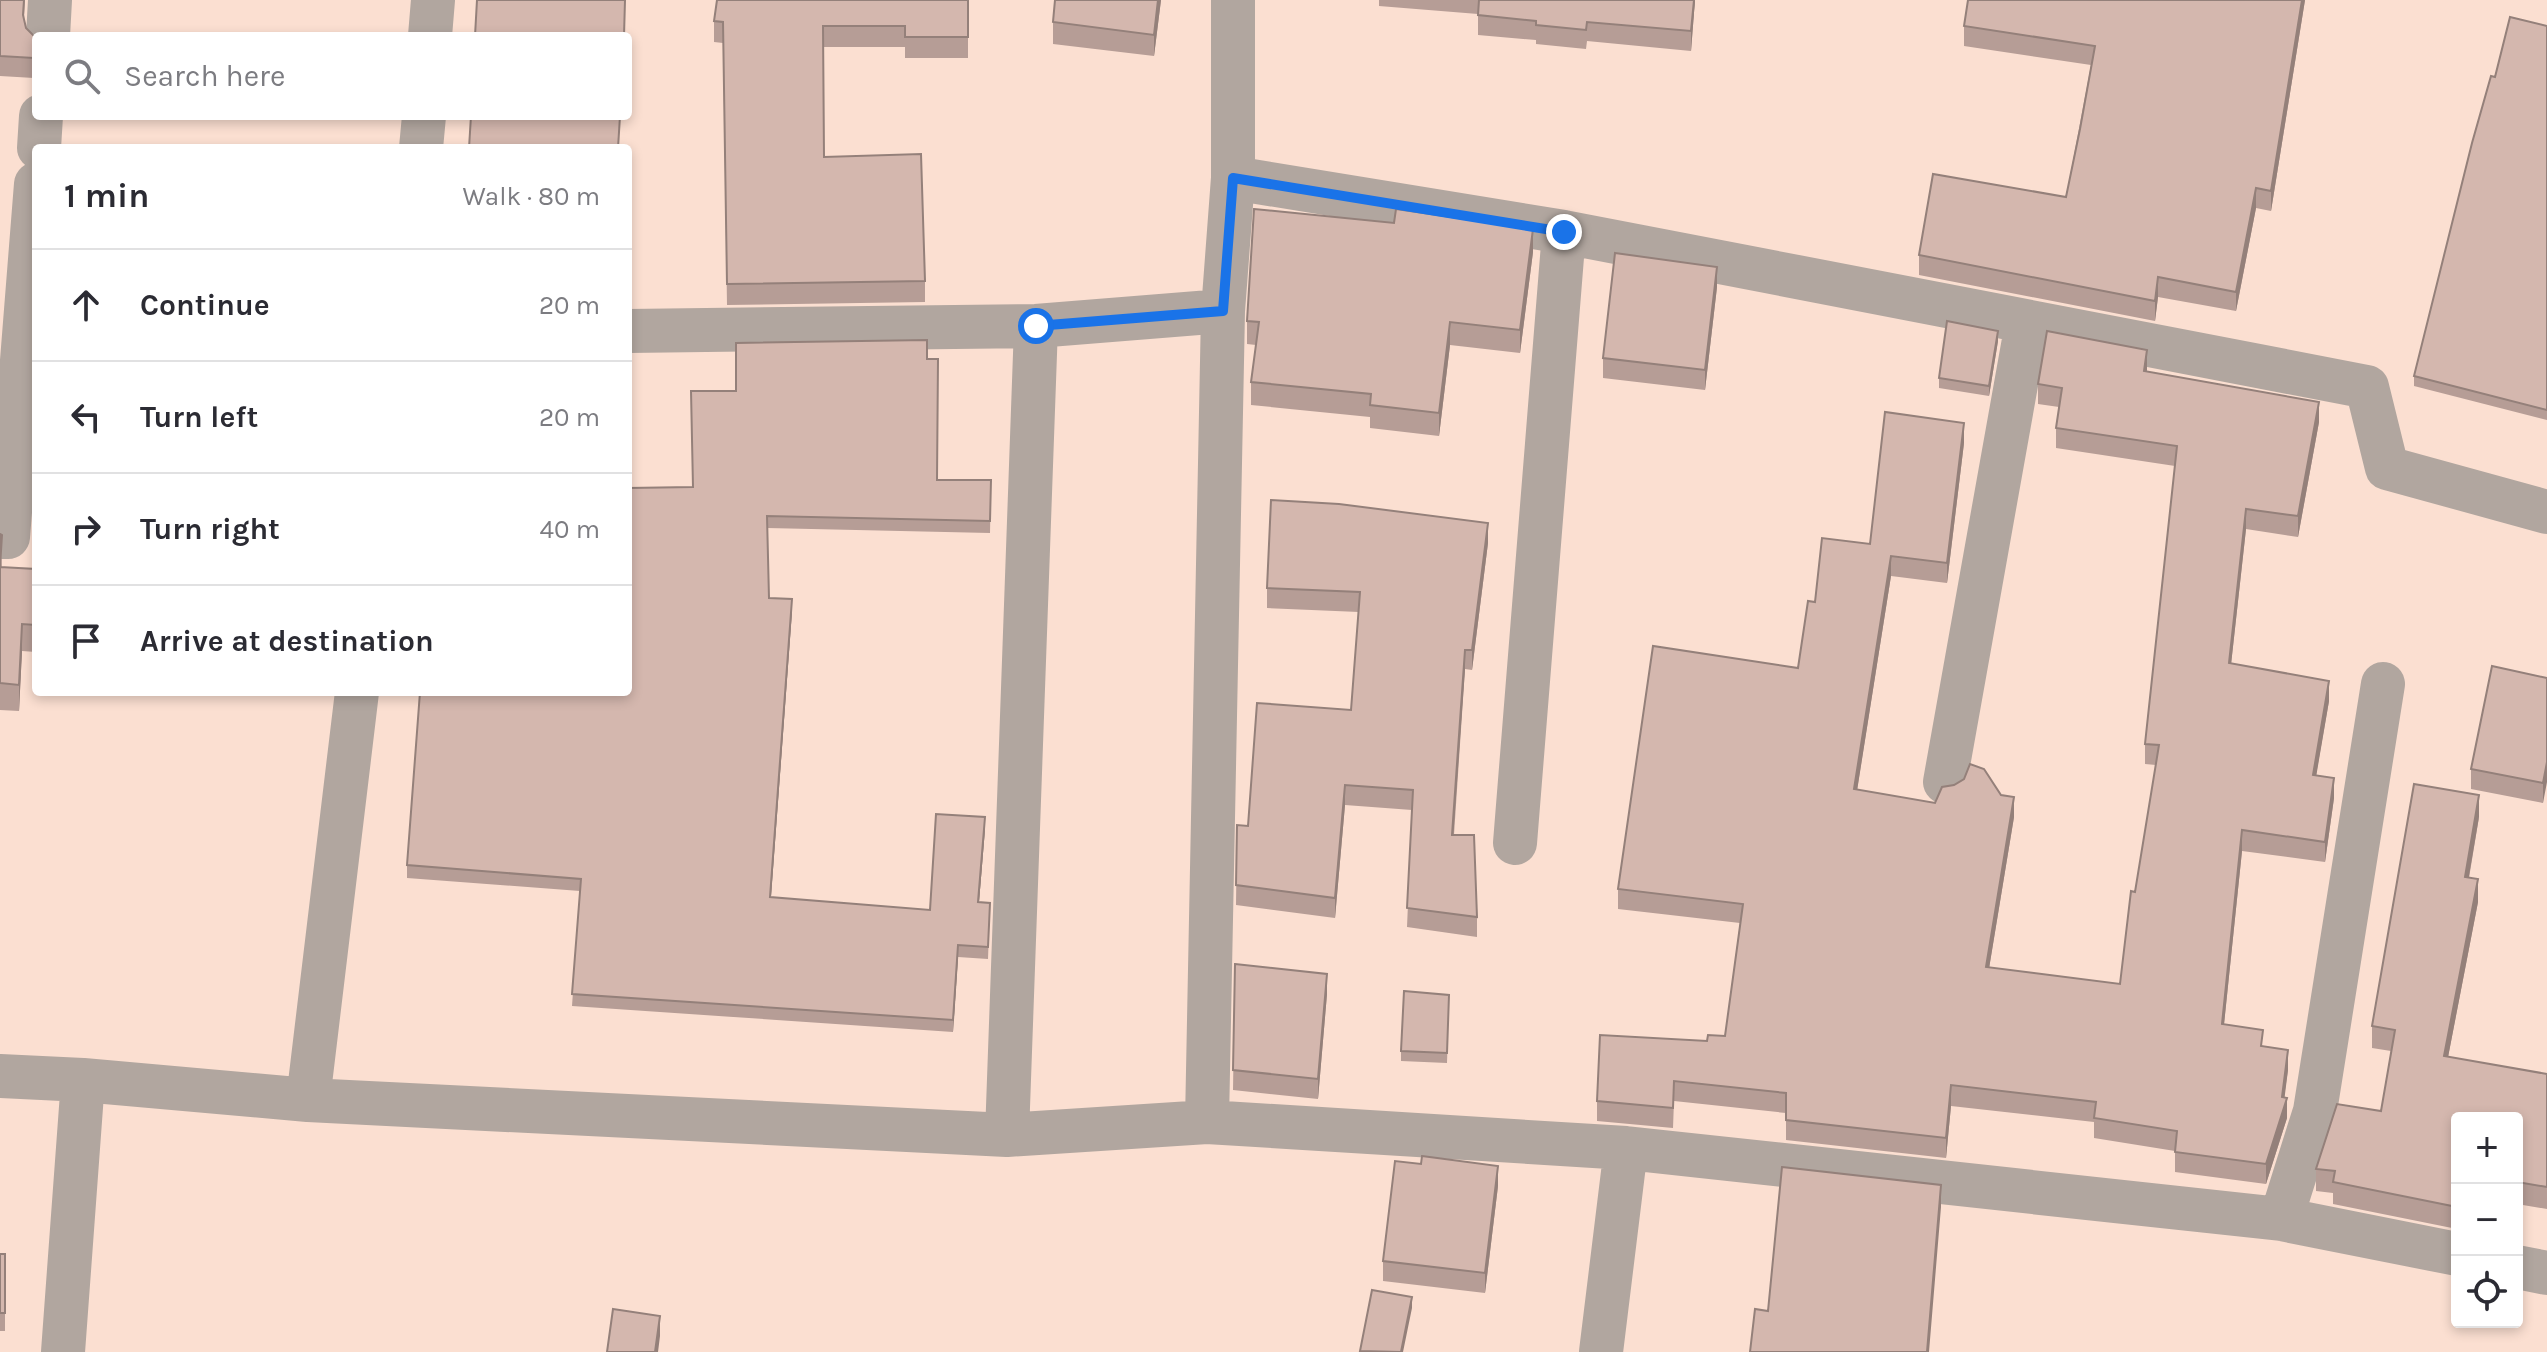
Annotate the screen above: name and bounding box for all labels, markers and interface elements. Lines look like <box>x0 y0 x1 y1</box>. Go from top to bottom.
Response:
search box <box>32 32 632 120</box>
icon: search <box>60 54 104 98</box>
text: Search here <box>124 58 285 94</box>
text: 1 min <box>64 176 149 216</box>
text: Walk · 80 m <box>462 181 600 212</box>
route end <box>1546 214 1582 250</box>
icon: ahead <box>64 283 108 327</box>
text: Continue <box>140 287 270 323</box>
text: 20 m <box>539 290 600 321</box>
route start <box>1018 308 1054 344</box>
icon: left <box>64 395 108 439</box>
text: Turn left <box>140 399 258 435</box>
text: 20 m <box>539 402 600 433</box>
icon: right <box>64 507 108 551</box>
text: Turn right <box>140 511 280 547</box>
text: 40 m <box>540 514 600 545</box>
icon: arrive <box>64 619 108 663</box>
text: Arrive at destination <box>140 623 434 659</box>
map controls <box>2451 1112 2523 1328</box>
button: + <box>2451 1112 2523 1184</box>
button: − <box>2451 1184 2523 1256</box>
button: locate <box>2451 1256 2523 1328</box>

